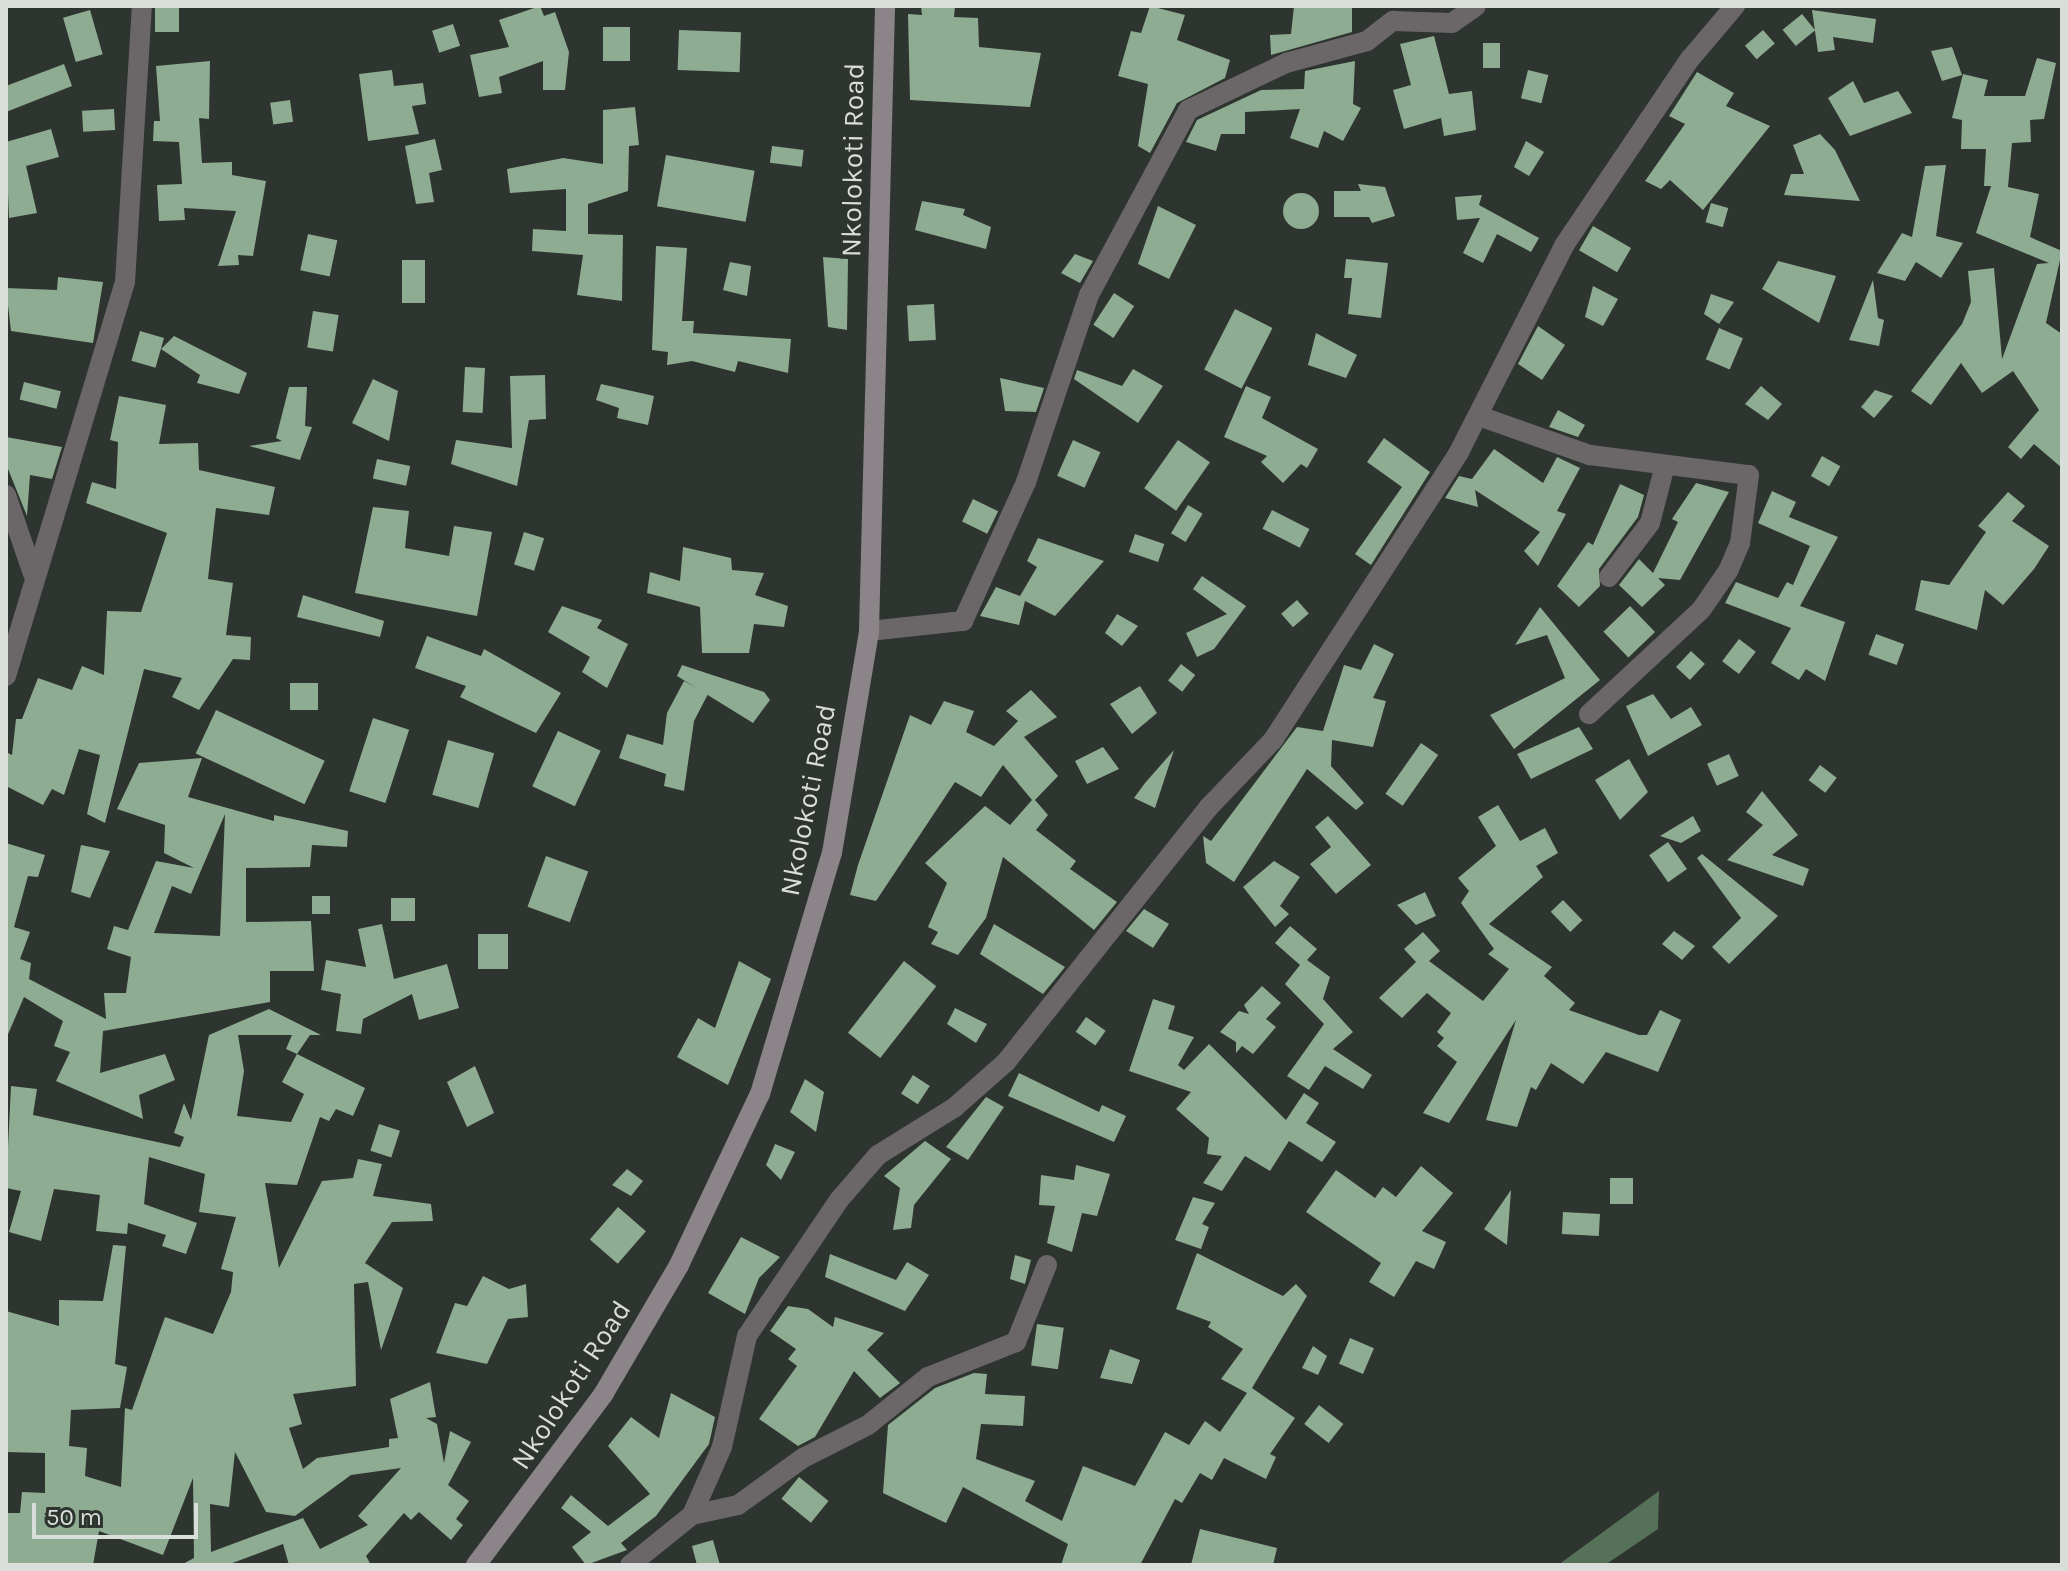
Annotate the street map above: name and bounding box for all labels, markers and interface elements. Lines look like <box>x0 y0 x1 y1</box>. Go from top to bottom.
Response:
street label: Nkolokoti Road <box>835 63 871 257</box>
street label: Nkolokoti Road <box>773 701 843 899</box>
street label: Nkolokoti Road <box>504 1294 638 1476</box>
scale bar <box>36 1487 202 1537</box>
text: 50 m <box>46 1503 102 1531</box>

